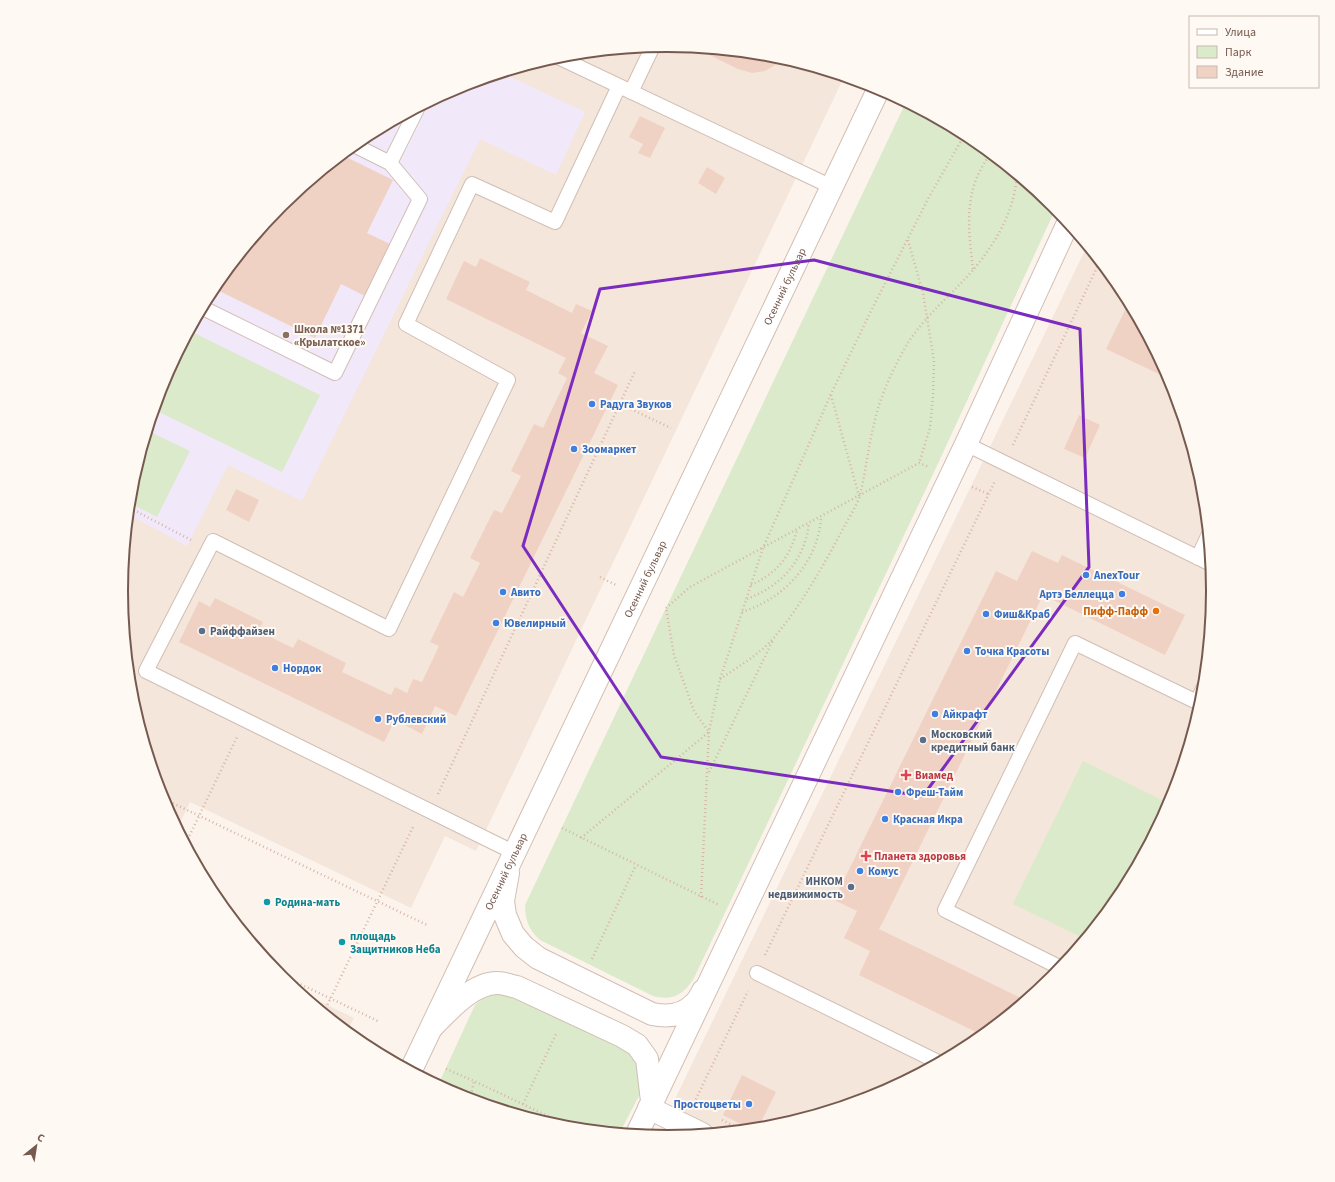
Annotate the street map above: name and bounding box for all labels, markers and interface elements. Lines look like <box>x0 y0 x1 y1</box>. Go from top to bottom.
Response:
legend <box>1189 16 1319 88</box>
text: Улица <box>1225 24 1256 41</box>
text: Парк <box>1225 44 1251 61</box>
text: Здание <box>1225 64 1264 81</box>
street label: Осенний бульвар <box>760 245 809 328</box>
place label: Школа №1371 «Крылатское» <box>294 322 366 350</box>
marker: Школа №1371 «Крылатское» <box>281 330 291 340</box>
place label: Радуга Звуков <box>600 397 672 412</box>
marker: Радуга Звуков <box>587 399 597 409</box>
place label: Зоомаркет <box>582 442 637 457</box>
marker: Зоомаркет <box>569 444 579 454</box>
street label: Осенний бульвар <box>620 538 670 620</box>
place label: AnexTour <box>1093 568 1140 583</box>
marker: AnexTour <box>1081 570 1091 580</box>
place label: Авито <box>510 585 541 600</box>
marker: Авито <box>498 587 508 597</box>
place label: Артэ Беллецца <box>1038 587 1114 602</box>
marker: Артэ Беллецца <box>1117 589 1127 599</box>
place label: Пифф-Пафф <box>1083 604 1148 619</box>
marker: Пифф-Пафф <box>1151 606 1161 616</box>
place label: Фиш&Краб <box>994 607 1050 622</box>
marker: Фиш&Краб <box>981 609 991 619</box>
place label: Ювелирный <box>504 616 566 631</box>
marker: Ювелирный <box>491 618 501 628</box>
place label: Райффайзен <box>210 624 275 639</box>
marker: Райффайзен <box>197 626 207 636</box>
place label: Точка Красоты <box>975 644 1049 659</box>
marker: Точка Красоты <box>962 646 972 656</box>
place label: Нордок <box>283 661 321 676</box>
marker: Нордок <box>270 663 280 673</box>
place label: Айкрафт <box>942 707 988 722</box>
marker: Айкрафт <box>930 709 940 719</box>
place label: Рублевский <box>386 712 446 727</box>
marker: Рублевский <box>373 714 383 724</box>
place label: Московский кредитный банк <box>931 727 1015 755</box>
marker: Московский кредитный банк <box>918 735 928 745</box>
place label: Виамед <box>915 768 954 783</box>
marker: Виамед <box>900 769 912 781</box>
place label: Фреш-Тайм <box>906 785 963 800</box>
marker: Фреш-Тайм <box>893 787 903 797</box>
place label: Красная Икра <box>893 812 963 827</box>
marker: Красная Икра <box>880 814 890 824</box>
street label: Осенний бульвар <box>481 830 531 913</box>
place label: Планета здоровья <box>874 849 966 864</box>
marker: Планета здоровья <box>861 851 871 861</box>
place label: Комус <box>868 864 899 879</box>
marker: Комус <box>855 866 865 876</box>
place label: ИНКОМ недвижимость <box>768 874 843 902</box>
marker: ИНКОМ недвижимость <box>846 882 856 892</box>
place label: Родина-мать <box>275 895 340 910</box>
marker: Родина-мать <box>262 897 272 907</box>
place label: площадь Защитников Неба <box>350 929 441 957</box>
marker: площадь Защитников Неба <box>337 937 347 947</box>
place label: Простоцветы <box>673 1097 741 1112</box>
marker: Простоцветы <box>744 1099 754 1109</box>
north arrow <box>16 1126 56 1166</box>
text: С <box>34 1130 48 1146</box>

